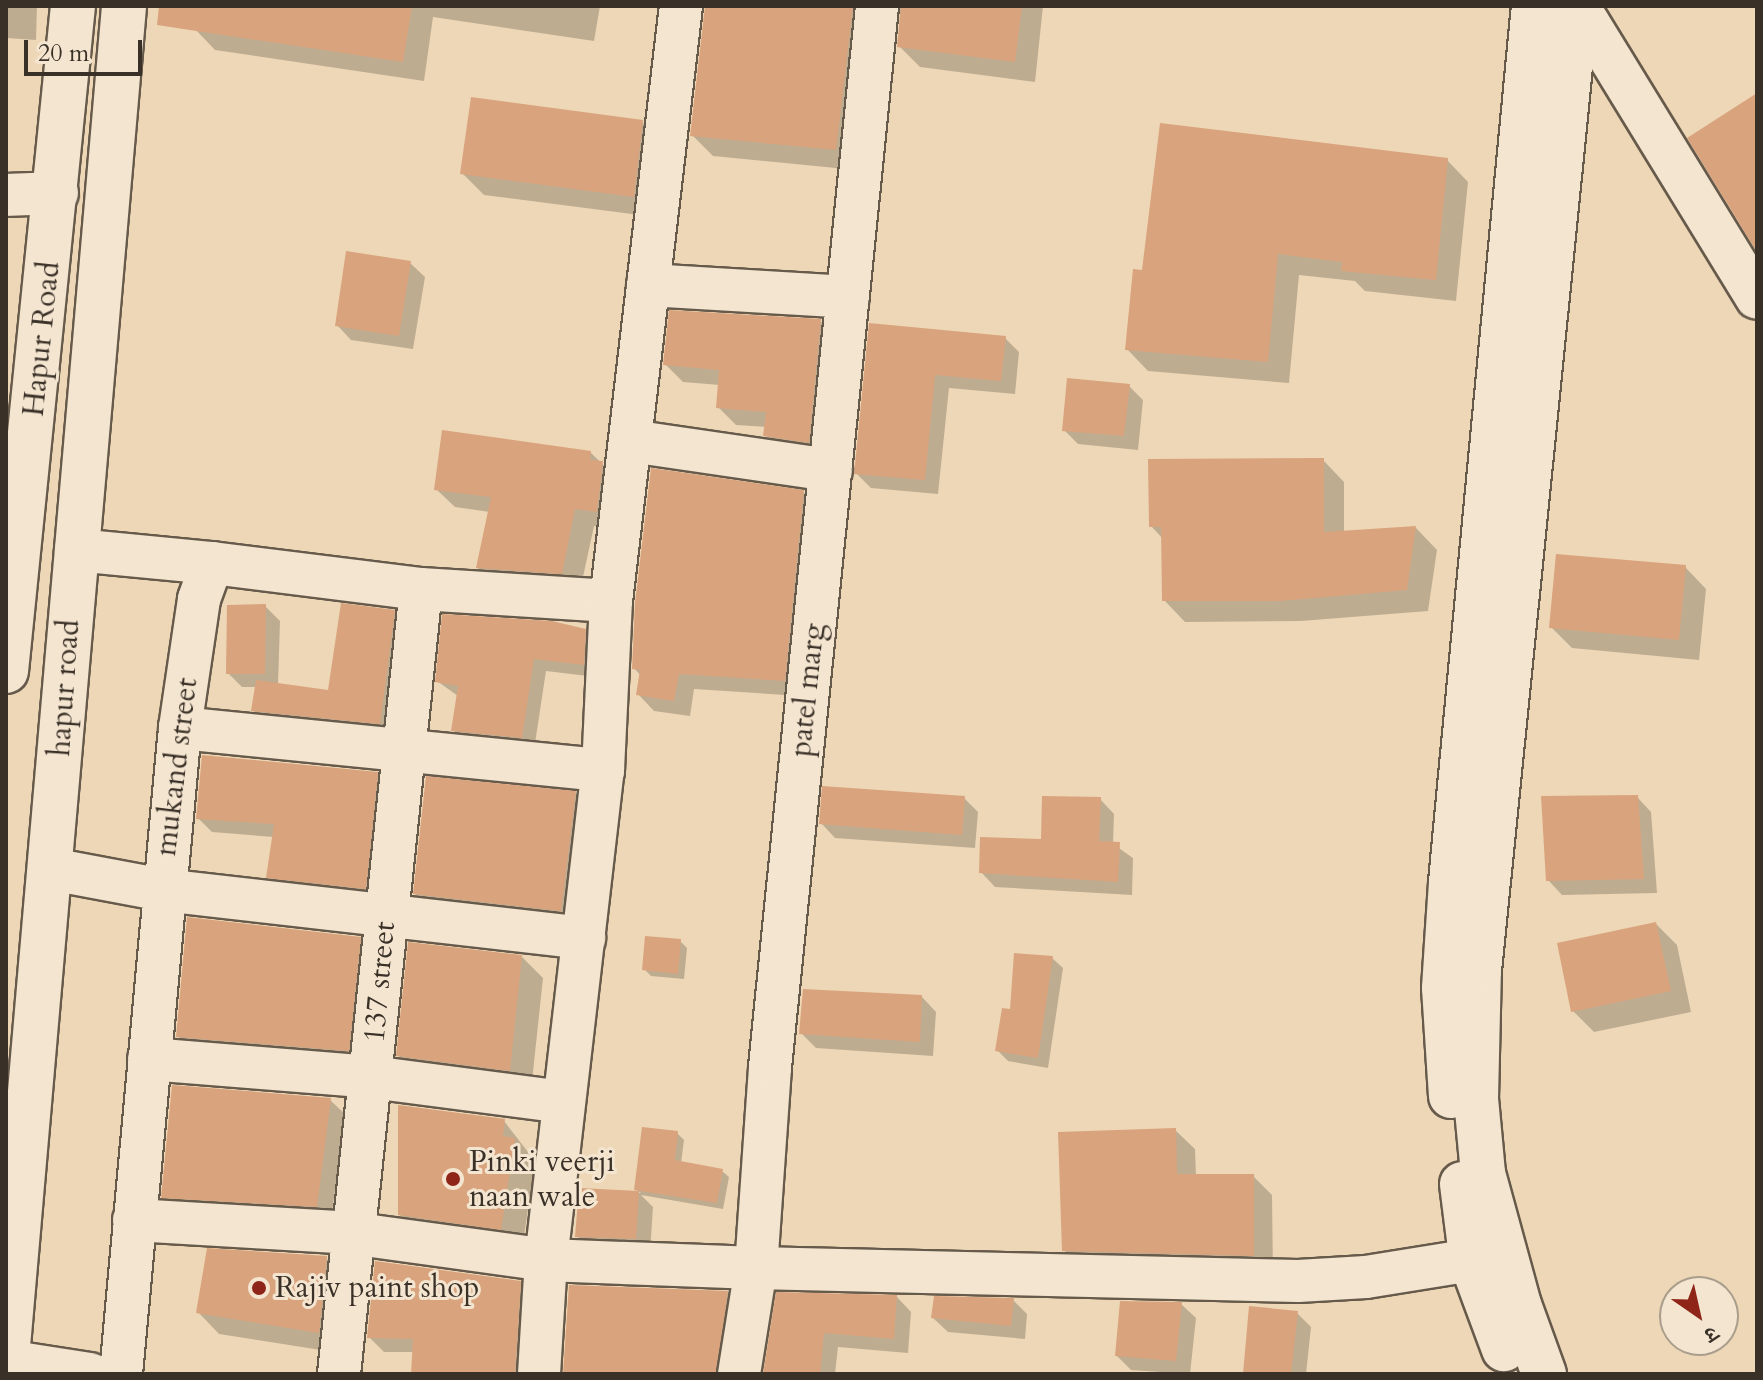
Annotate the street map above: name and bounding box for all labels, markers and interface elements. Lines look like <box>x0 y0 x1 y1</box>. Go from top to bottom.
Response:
scale bar <box>28 24 146 74</box>
text: 20 m <box>38 37 89 70</box>
street label: Hapur Road <box>16 260 68 418</box>
street label: hapur road <box>42 618 88 758</box>
street label: patel marg <box>783 622 833 758</box>
street label: mukand street <box>148 676 206 858</box>
street label: 137 street <box>357 920 403 1044</box>
place label: Pinki veerji naan wale <box>469 1144 615 1214</box>
marker: Pinki veerji naan wale <box>444 1170 462 1188</box>
place label: Rajiv paint shop <box>275 1270 480 1306</box>
north arrow <box>1659 1276 1739 1356</box>
marker: Rajiv paint shop <box>250 1279 268 1297</box>
text: उ <box>1698 1319 1724 1350</box>

